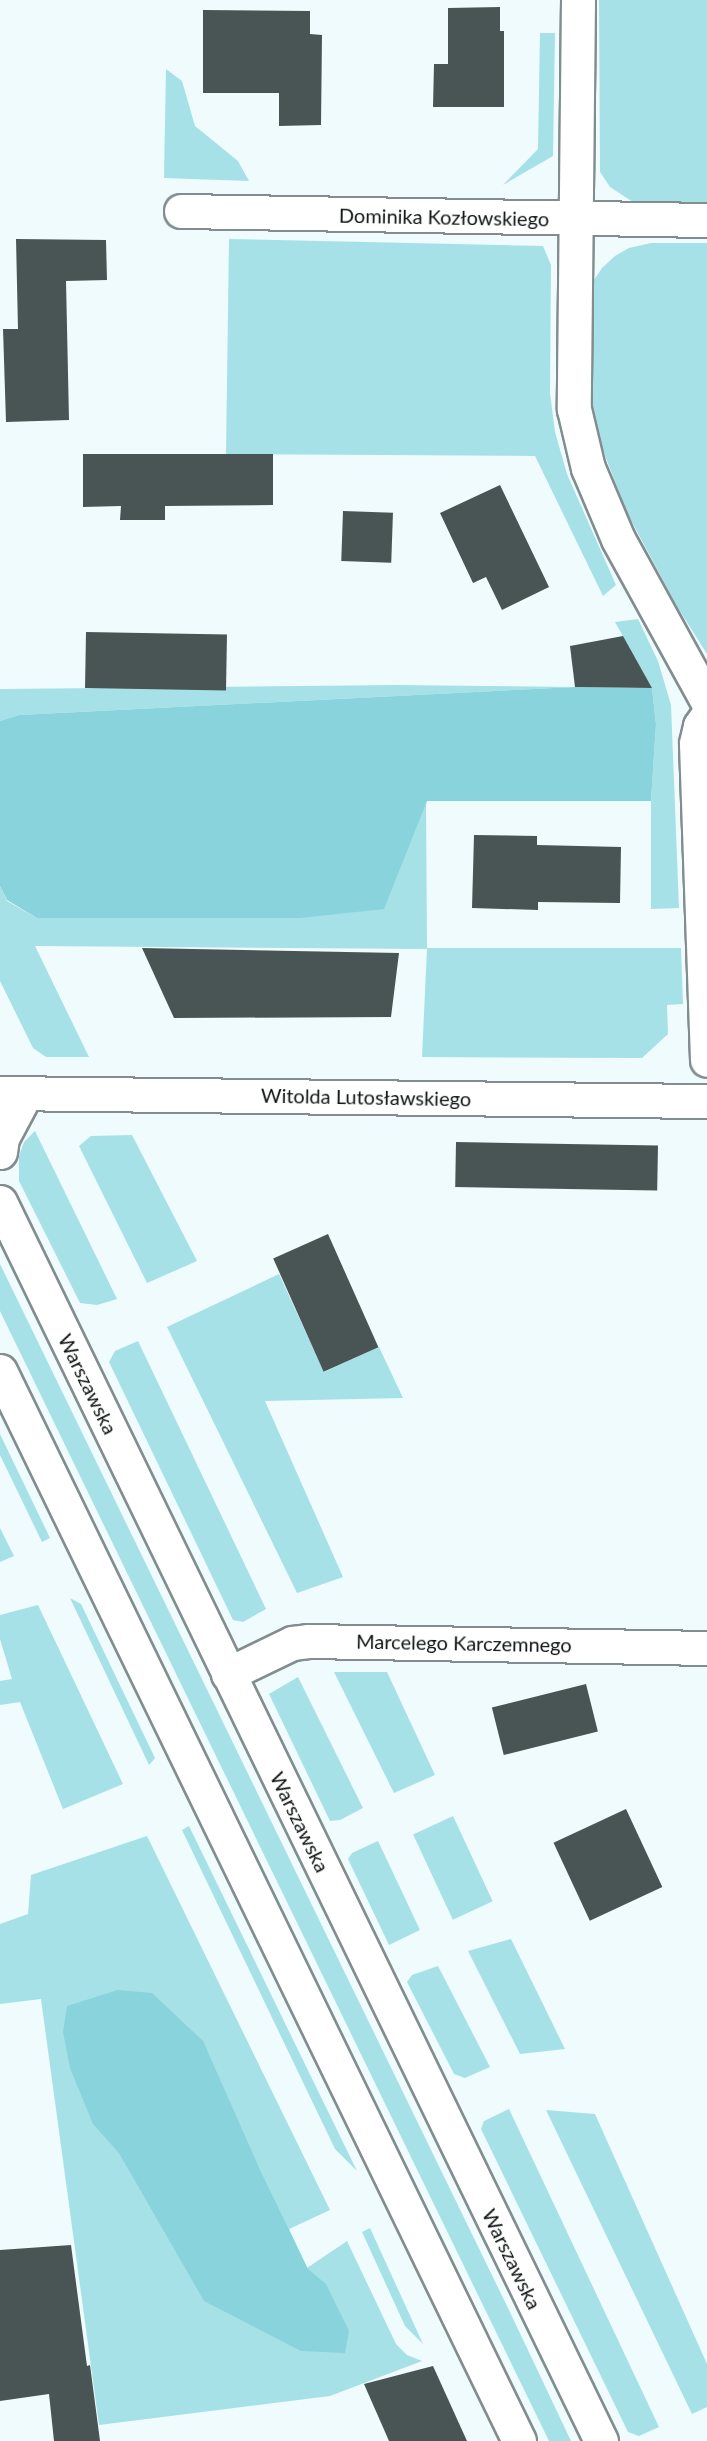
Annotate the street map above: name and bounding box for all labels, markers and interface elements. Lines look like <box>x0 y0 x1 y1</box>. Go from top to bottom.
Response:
street label: Dominika Kozłowskiego <box>339 203 549 231</box>
street label: Witolda Lutosławskiego <box>261 1083 471 1111</box>
street label: Warszawska <box>53 1330 123 1438</box>
street label: Marcelego Karczemnego <box>356 1629 572 1657</box>
street label: Warszawska <box>265 1768 335 1876</box>
street label: Warszawska <box>477 2205 547 2313</box>

